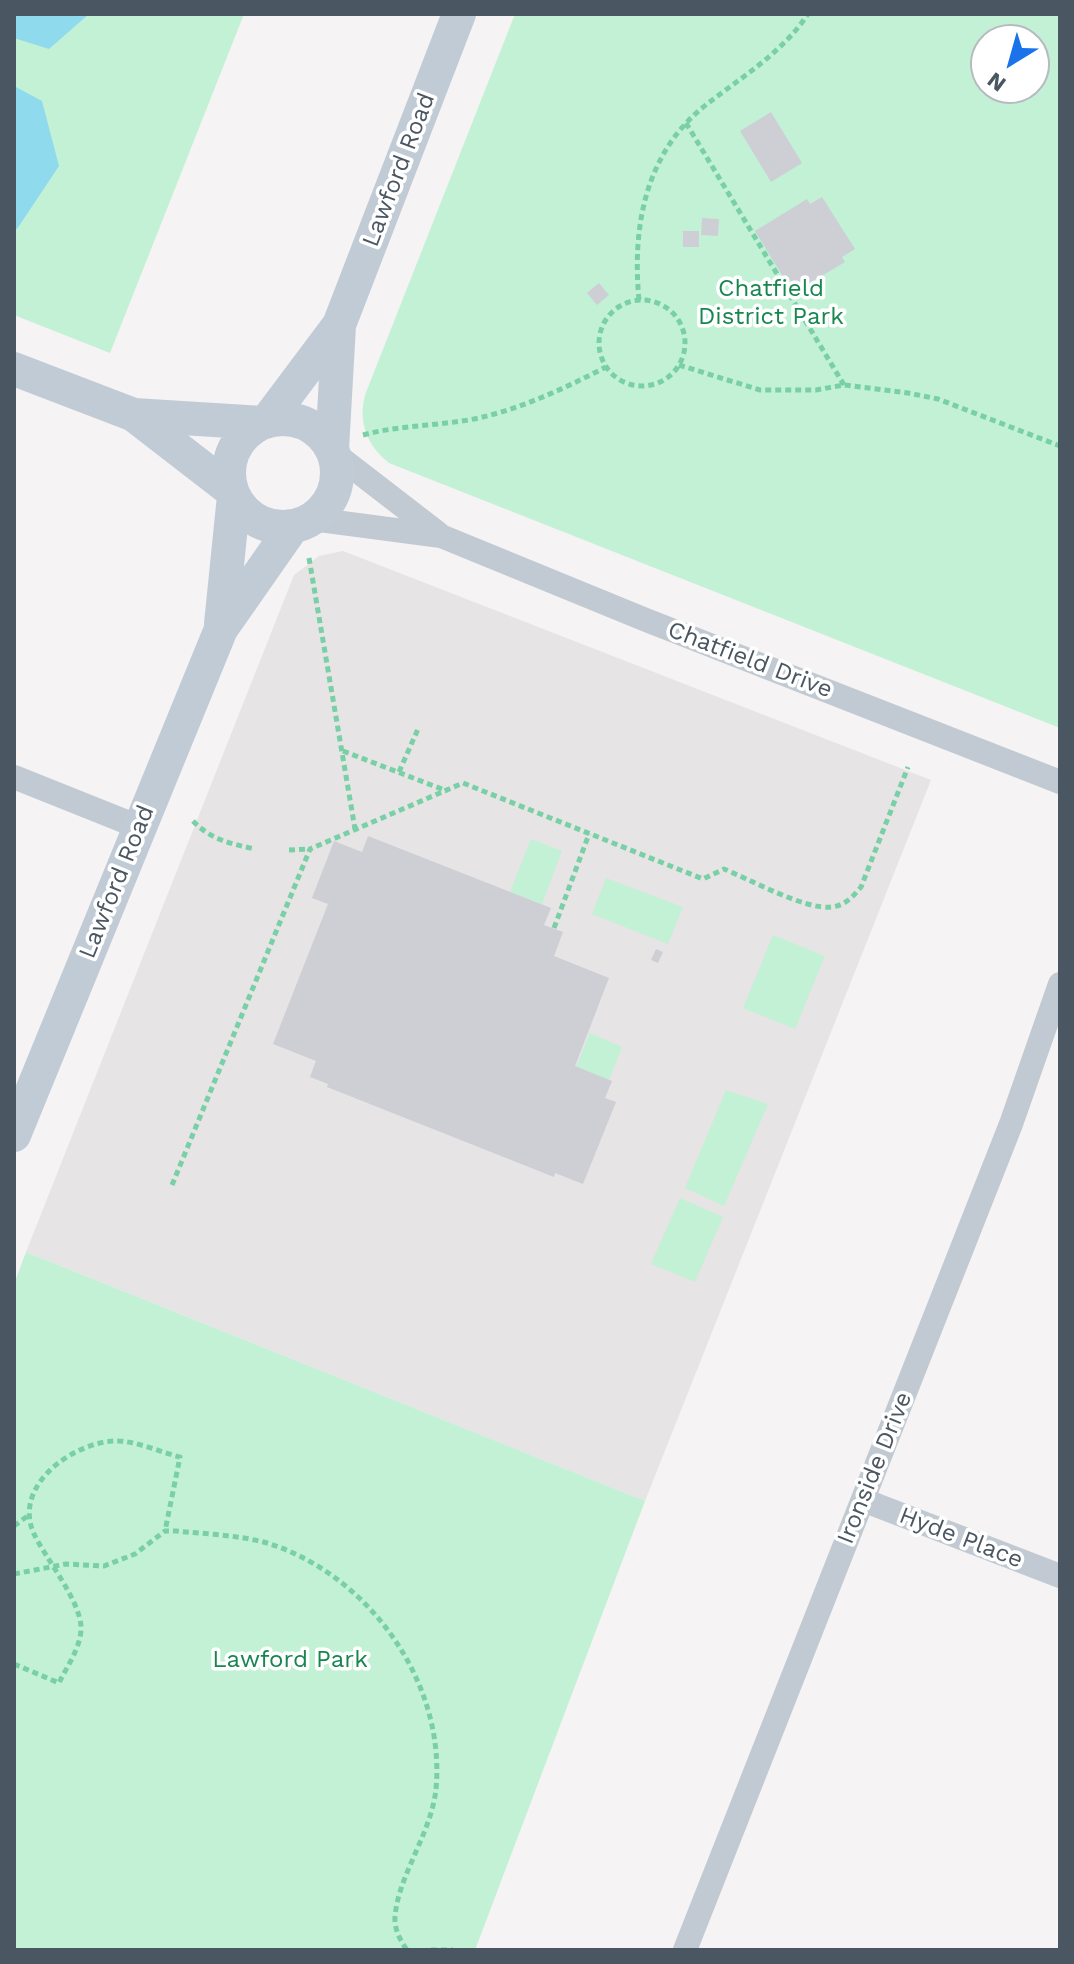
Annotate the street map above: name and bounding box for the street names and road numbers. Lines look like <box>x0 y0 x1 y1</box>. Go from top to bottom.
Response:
street label: Lawford Road <box>356 89 442 251</box>
street label: Chatfield Drive <box>664 615 836 705</box>
street label: Lawford Road <box>73 801 161 963</box>
street label: Ironside Drive <box>831 1388 919 1548</box>
street label: Hyde Place <box>895 1501 1027 1575</box>

